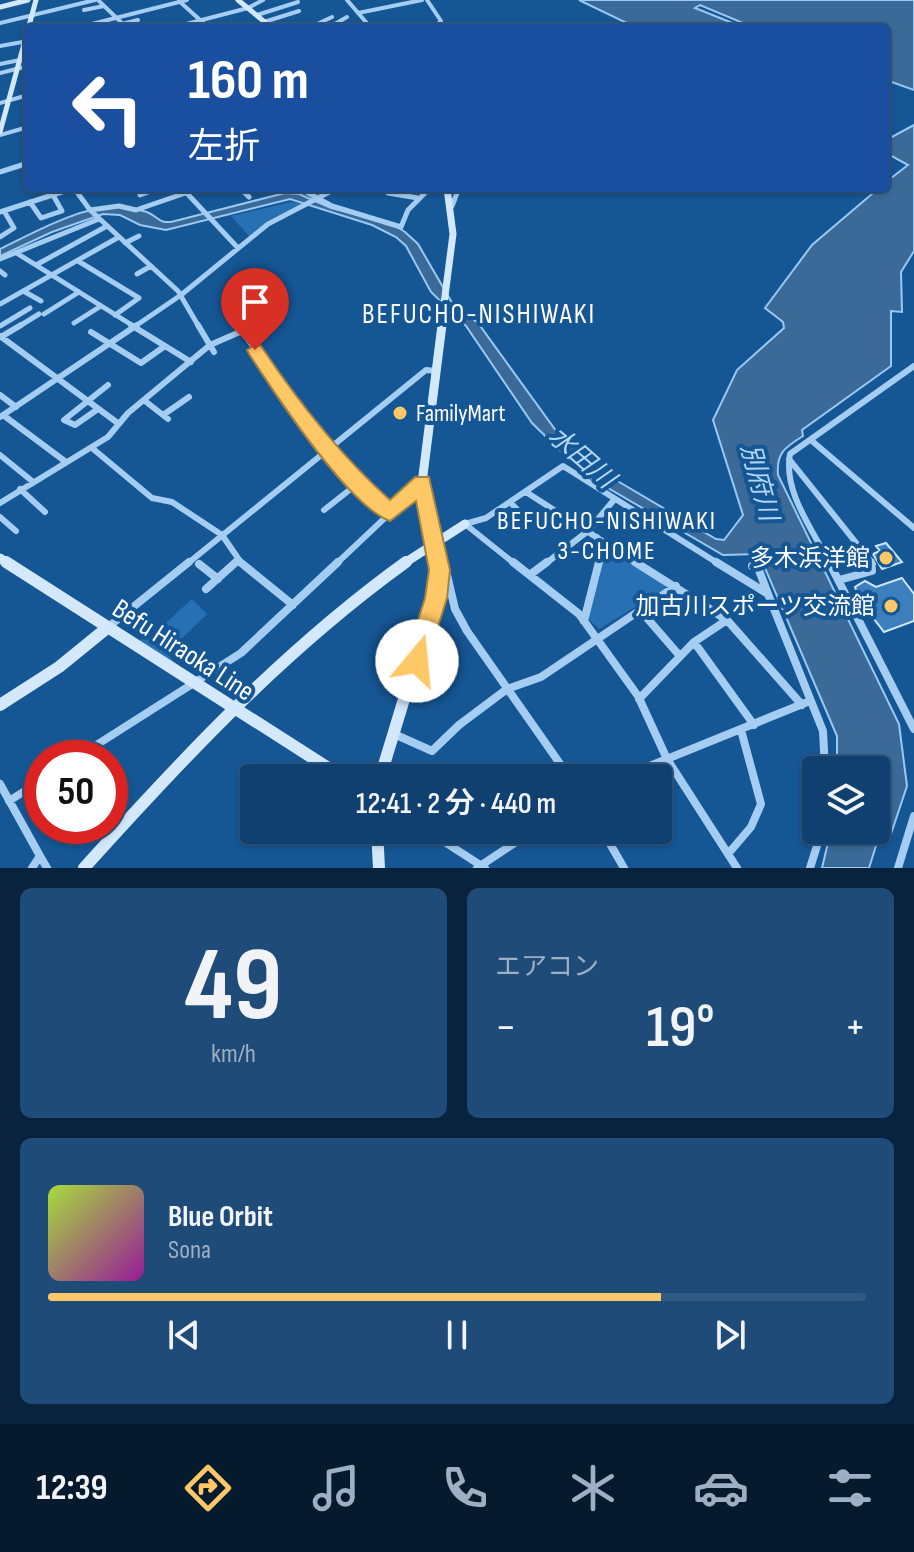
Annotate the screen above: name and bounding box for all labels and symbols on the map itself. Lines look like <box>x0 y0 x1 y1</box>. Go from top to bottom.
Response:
pin <box>221 268 289 350</box>
district label: BEFUCHO-NISHIWAKI <box>362 298 596 331</box>
place label: FamilyMart <box>416 399 506 428</box>
marker: FamilyMart <box>391 404 409 422</box>
water label: 水田川 <box>541 421 623 497</box>
water label: 別府川 <box>733 441 784 527</box>
district label: BEFUCHO-NISHIWAKI 3-CHOME <box>497 506 717 567</box>
place label: 多木浜洋館 <box>750 544 870 573</box>
marker: 多木浜洋館 <box>877 549 895 567</box>
street label: Befu Hiraoka Line <box>106 592 260 708</box>
place label: 加古川スポーツ交流館 <box>635 592 875 621</box>
marker: 加古川スポーツ交流館 <box>882 597 900 615</box>
position arrow <box>375 619 459 703</box>
speed limit sign: 50 <box>24 740 128 844</box>

